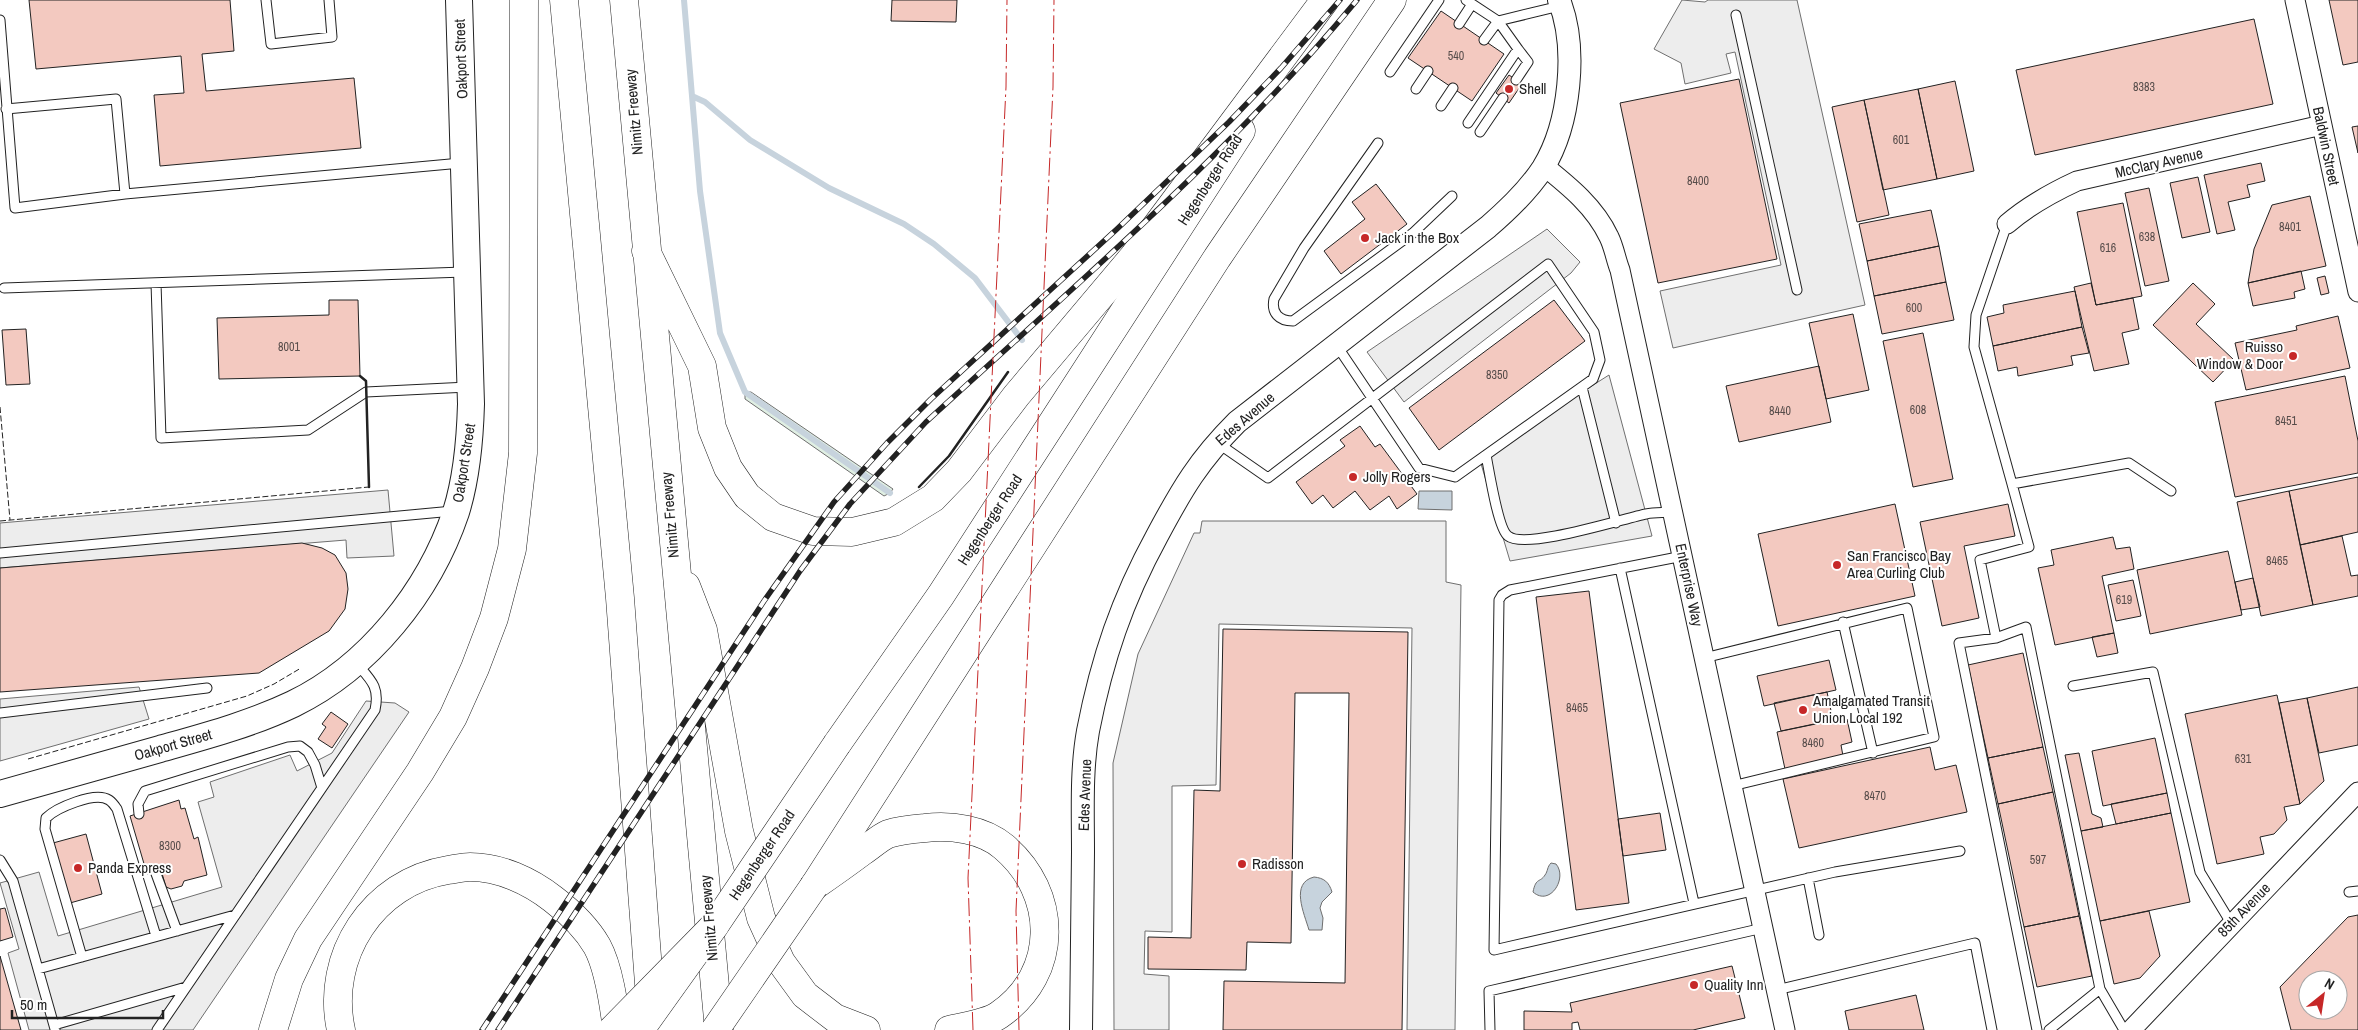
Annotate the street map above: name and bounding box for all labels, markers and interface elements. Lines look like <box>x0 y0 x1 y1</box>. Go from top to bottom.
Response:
street label: Oakport Street <box>449 18 472 99</box>
house number: 540 <box>1448 48 1464 64</box>
street label: Nimitz Freeway <box>619 67 648 156</box>
place label: Shell <box>1519 78 1546 99</box>
house number: 8383 <box>2133 79 2155 95</box>
marker: Shell <box>1503 83 1515 95</box>
street label: Baldwin Street <box>2308 105 2345 188</box>
street label: Hegenberger Road <box>1172 130 1247 229</box>
house number: 601 <box>1893 132 1910 148</box>
street label: McClary Avenue <box>2113 142 2205 183</box>
house number: 8400 <box>1687 173 1709 189</box>
house number: 8401 <box>2279 219 2301 235</box>
place label: Jack in the Box <box>1375 227 1460 248</box>
house number: 638 <box>2139 229 2155 245</box>
marker: Jack in the Box <box>1359 232 1371 244</box>
house number: 616 <box>2100 240 2116 256</box>
house number: 600 <box>1906 300 1922 316</box>
place label: Ruisso Window & Door <box>2197 336 2283 374</box>
house number: 8001 <box>278 339 300 355</box>
marker: Ruisso Window & Door <box>2287 350 2299 362</box>
house number: 8350 <box>1486 367 1508 383</box>
street label: Edes Avenue <box>1211 387 1279 450</box>
house number: 608 <box>1910 402 1926 418</box>
house number: 8440 <box>1769 403 1791 419</box>
house number: 8451 <box>2275 413 2297 429</box>
street label: Oakport Street <box>447 421 480 504</box>
place label: Jolly Rogers <box>1363 466 1431 487</box>
street label: Nimitz Freeway <box>655 470 684 559</box>
street label: Hegenberger Road <box>952 470 1027 569</box>
marker: Jolly Rogers <box>1347 471 1359 483</box>
street label: Enterprise Way <box>1670 541 1709 629</box>
place label: San Francisco Bay Area Curling Club <box>1846 545 1952 583</box>
house number: 8465 <box>2266 553 2288 569</box>
marker: San Francisco Bay Area Curling Club <box>1831 559 1843 571</box>
house number: 619 <box>2116 592 2132 608</box>
place label: Amalgamated Transit Union Local 192 <box>1812 690 1931 728</box>
house number: 8465 <box>1566 700 1588 716</box>
marker: Amalgamated Transit Union Local 192 <box>1797 704 1809 716</box>
street label: Oakport Street <box>132 723 215 766</box>
house number: 8460 <box>1802 735 1824 751</box>
house number: 631 <box>2235 751 2252 767</box>
street label: Edes Avenue <box>1073 758 1096 831</box>
house number: 8470 <box>1864 788 1886 804</box>
street label: Hegenberger Road <box>724 805 800 904</box>
house number: 8300 <box>159 838 181 854</box>
house number: 597 <box>2030 852 2047 868</box>
place label: Radisson <box>1252 853 1304 874</box>
place label: Panda Express <box>88 857 171 878</box>
marker: Radisson <box>1236 858 1248 870</box>
marker: Panda Express <box>72 862 84 874</box>
street label: Nimitz Freeway <box>694 873 723 962</box>
street label: 85th Avenue <box>2212 878 2275 941</box>
north arrow <box>2298 970 2348 1020</box>
place label: Quality Inn <box>1704 974 1764 995</box>
text: N <box>2321 974 2338 994</box>
marker: Quality Inn <box>1688 979 1700 991</box>
scale bar <box>12 988 164 1020</box>
text: 50 m <box>20 994 47 1015</box>

